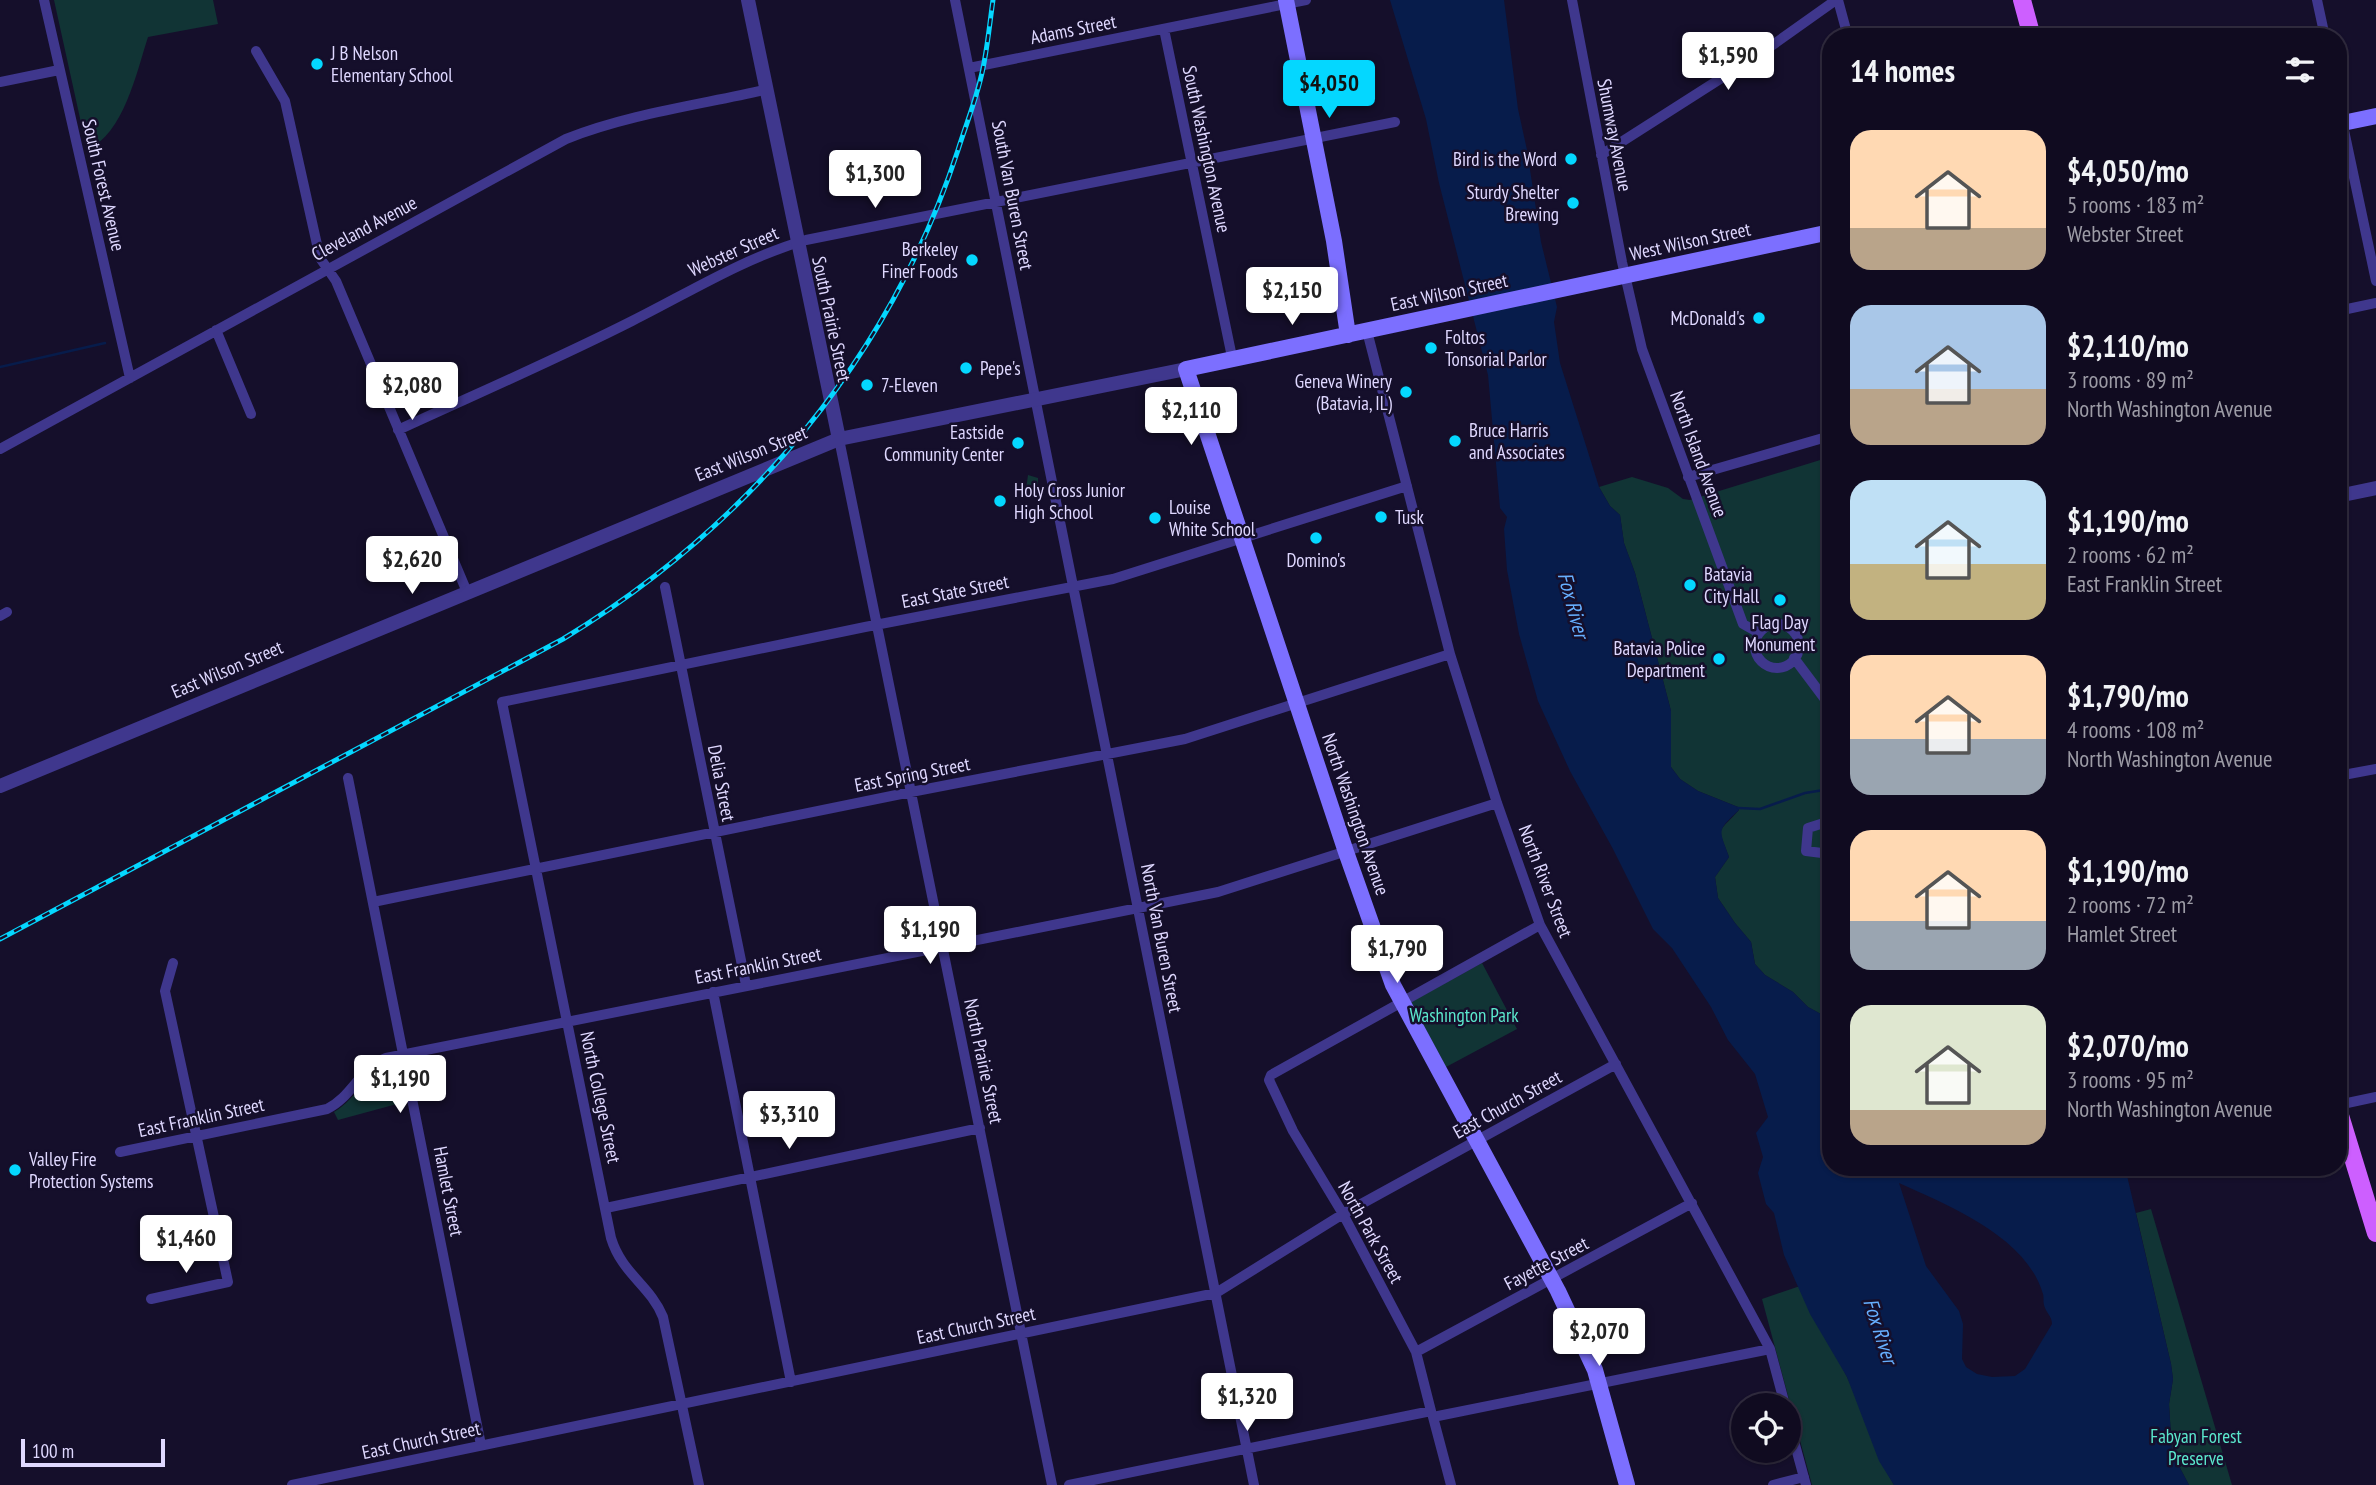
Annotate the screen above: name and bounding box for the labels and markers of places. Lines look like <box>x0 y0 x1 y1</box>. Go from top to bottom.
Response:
pin: $1,590 <box>1671 32 1785 92</box>
place label: J B Nelson Elementary School <box>330 41 453 87</box>
marker: J B Nelson Elementary School <box>309 56 325 72</box>
pin: $4,050 <box>1272 60 1386 120</box>
place label: Bird is the Word <box>1453 147 1557 171</box>
pin: $1,300 <box>818 150 932 210</box>
marker: Bird is the Word <box>1563 151 1579 167</box>
place label: Sturdy Shelter Brewing <box>1466 180 1560 226</box>
marker: Sturdy Shelter Brewing <box>1565 195 1581 211</box>
place label: Berkeley Finer Foods <box>882 237 959 283</box>
marker: Berkeley Finer Foods <box>964 252 980 268</box>
pin: $2,150 <box>1235 268 1349 327</box>
place label: McDonald's <box>1670 306 1745 330</box>
marker: McDonald's <box>1751 310 1767 326</box>
place label: Foltos Tonsorial Parlor <box>1445 325 1548 371</box>
marker: Foltos Tonsorial Parlor <box>1423 340 1439 356</box>
place label: Pepe's <box>980 356 1021 380</box>
marker: Pepe's <box>958 360 974 376</box>
pin: $2,080 <box>355 362 469 422</box>
place label: Geneva Winery (Batavia, IL) <box>1295 369 1393 415</box>
place label: 7-Eleven <box>881 373 938 397</box>
marker: 7-Eleven <box>859 377 875 393</box>
marker: Geneva Winery (Batavia, IL) <box>1398 384 1414 400</box>
pin: $2,110 <box>1134 388 1248 447</box>
place label: Bruce Harris and Associates <box>1469 418 1565 464</box>
place label: Eastside Community Center <box>884 420 1005 466</box>
marker: Bruce Harris and Associates <box>1447 433 1463 449</box>
marker: Eastside Community Center <box>1010 435 1026 451</box>
place label: Holy Cross Junior High School <box>1014 478 1126 524</box>
marker: Holy Cross Junior High School <box>992 493 1008 509</box>
place label: Louise White School <box>1169 495 1256 541</box>
place label: Tusk <box>1395 505 1425 529</box>
marker: Tusk <box>1373 509 1389 525</box>
marker: Louise White School <box>1147 510 1163 526</box>
marker: Domino's <box>1308 530 1324 546</box>
pin: $2,620 <box>355 536 469 596</box>
place label: Domino's <box>1286 548 1346 572</box>
place label: Batavia City Hall <box>1704 562 1760 608</box>
marker: Batavia City Hall <box>1682 577 1698 593</box>
marker: Flag Day Monument <box>1772 592 1788 608</box>
place label: Flag Day Monument <box>1745 610 1816 656</box>
place label: Batavia Police Department <box>1613 636 1706 682</box>
marker: Batavia Police Department <box>1711 651 1727 667</box>
pin: $1,190 <box>873 906 987 966</box>
pin: $1,790 <box>1340 926 1454 985</box>
pin: $1,190 <box>343 1056 457 1115</box>
pin: $3,310 <box>732 1092 846 1151</box>
place label: Valley Fire Protection Systems <box>28 1147 153 1193</box>
marker: Valley Fire Protection Systems <box>7 1162 23 1178</box>
pin: $1,460 <box>129 1216 243 1275</box>
pin: $2,070 <box>1542 1308 1656 1368</box>
pin: $1,320 <box>1190 1374 1304 1433</box>

